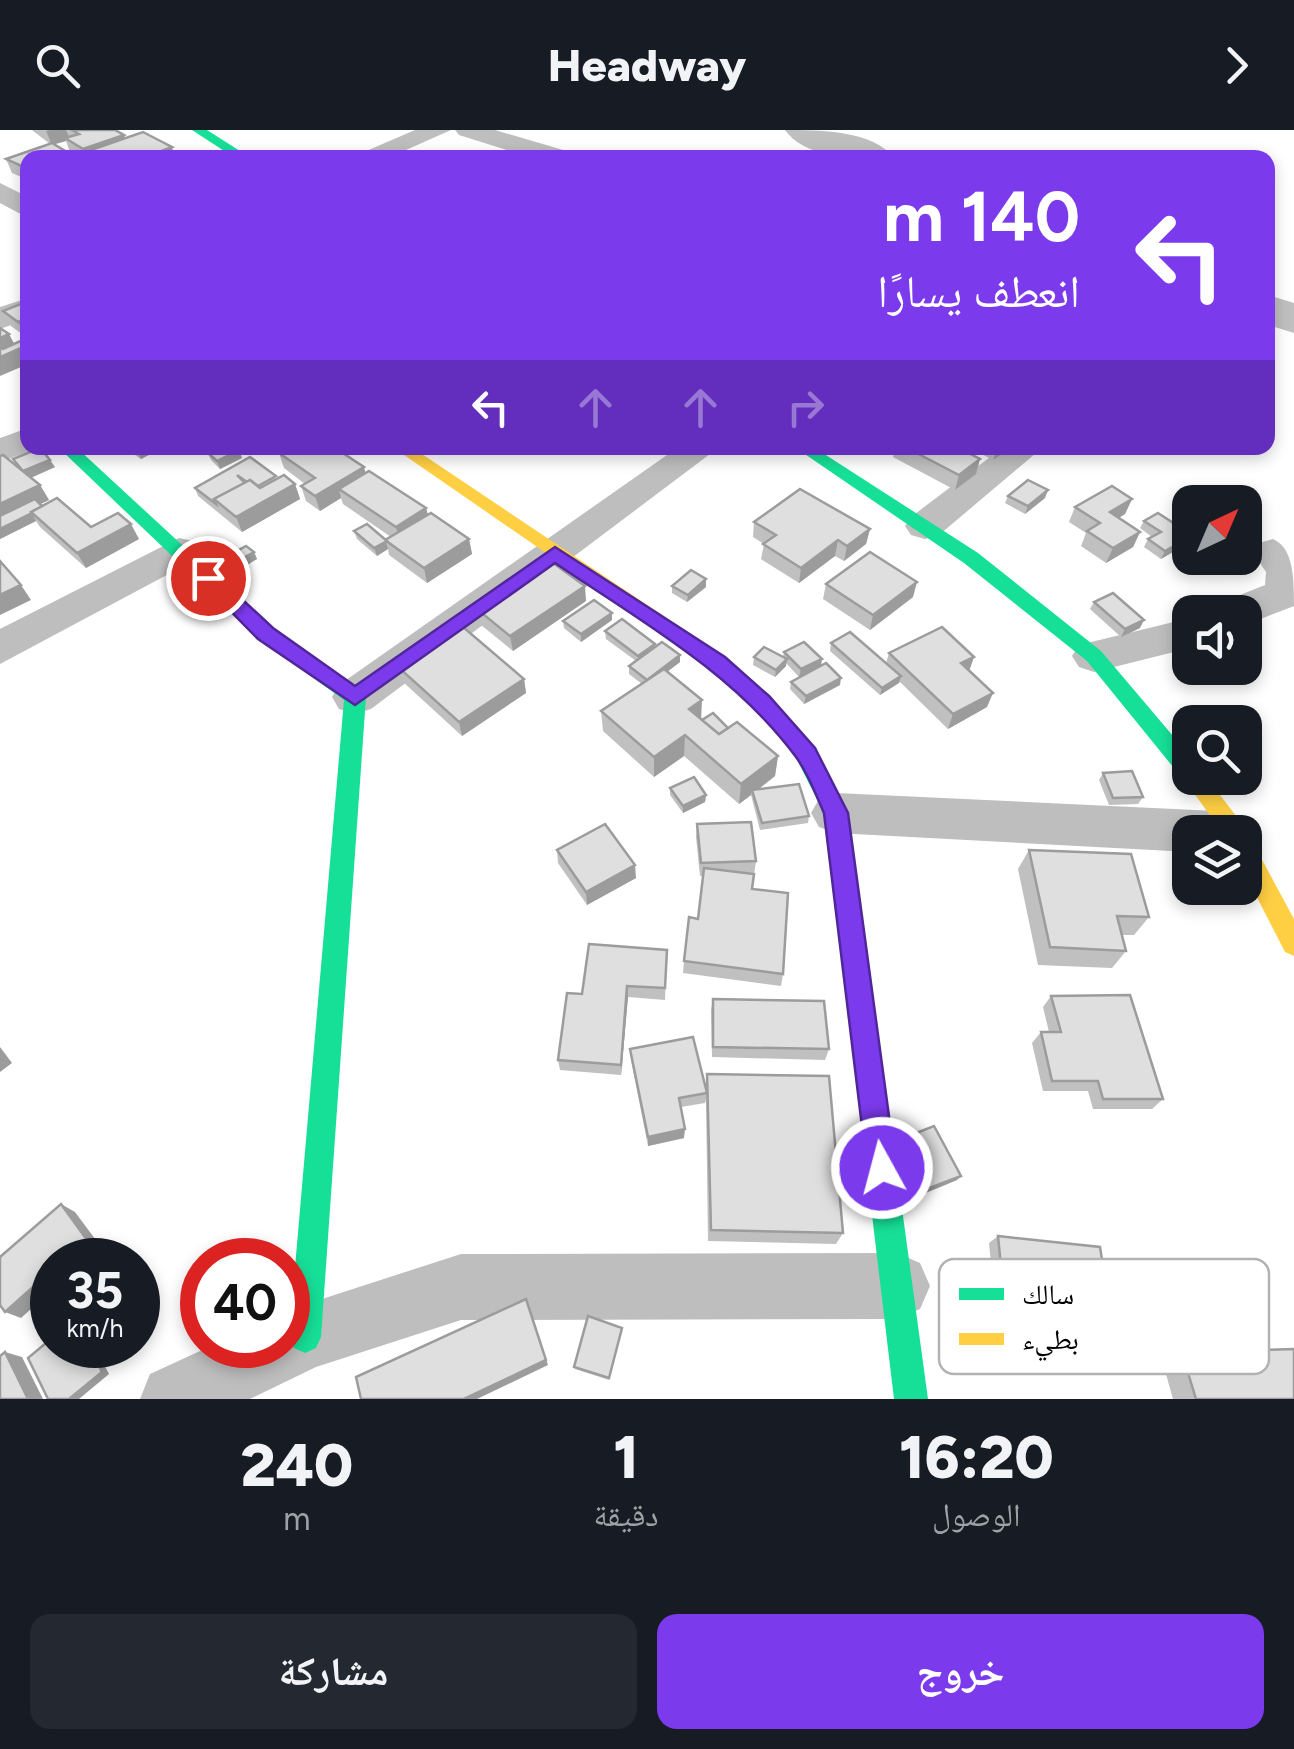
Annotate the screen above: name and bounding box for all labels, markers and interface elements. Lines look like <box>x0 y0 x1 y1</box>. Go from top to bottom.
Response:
icon: search <box>30 38 85 93</box>
text: Headway <box>548 38 746 92</box>
icon: forward <box>1209 38 1264 93</box>
text: 140 m <box>883 174 1080 259</box>
icon: left <box>1115 190 1245 320</box>
text: انعطف يسارًا <box>877 264 1080 318</box>
icon: left <box>463 380 518 435</box>
icon: ahead <box>568 380 623 435</box>
icon: ahead <box>673 380 728 435</box>
icon: right <box>778 380 833 435</box>
north arrow <box>1172 485 1262 575</box>
map controls <box>1172 485 1262 905</box>
pin <box>166 536 251 621</box>
icon: arrive <box>181 551 236 606</box>
button: sound <box>1172 595 1262 685</box>
button: search <box>1172 705 1262 795</box>
button: layers <box>1172 815 1262 905</box>
position arrow <box>830 1116 934 1220</box>
speed limit sign: 40 <box>180 1238 310 1368</box>
legend <box>939 1259 1269 1374</box>
text: 35 <box>67 1260 123 1321</box>
text: سالك <box>1022 1277 1074 1311</box>
text: km/h <box>66 1313 124 1343</box>
text: بطيء <box>1022 1322 1079 1362</box>
text: 1 <box>613 1421 639 1493</box>
text: 16:20 <box>899 1421 1054 1493</box>
text: 240 <box>240 1429 353 1501</box>
text: دقيقة <box>594 1496 659 1534</box>
text: الوصول <box>932 1496 1021 1534</box>
text: m <box>283 1500 310 1538</box>
button: مشاركة <box>30 1614 637 1729</box>
button: خروج <box>657 1614 1264 1729</box>

